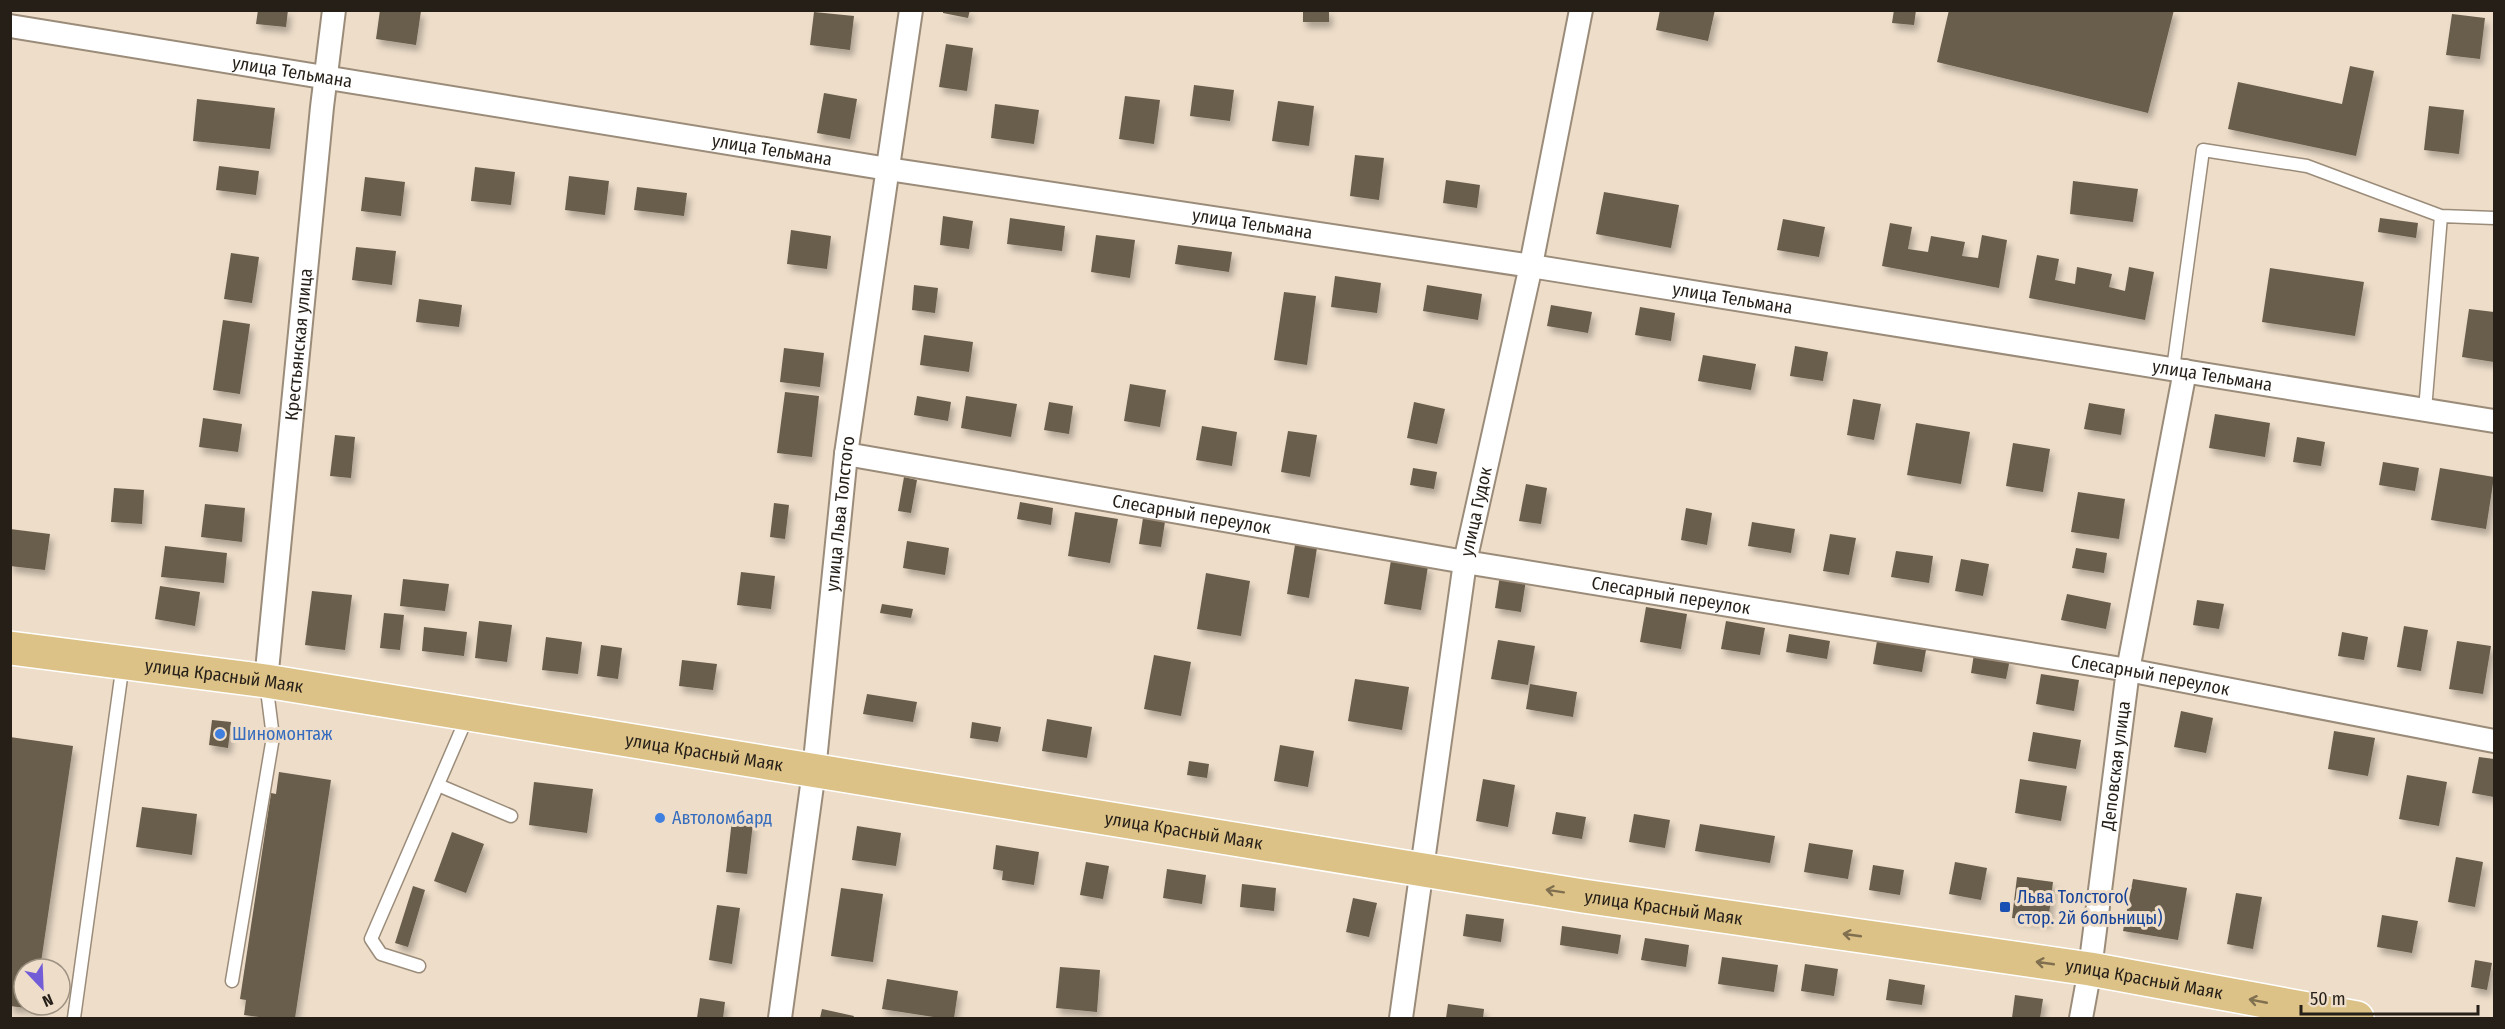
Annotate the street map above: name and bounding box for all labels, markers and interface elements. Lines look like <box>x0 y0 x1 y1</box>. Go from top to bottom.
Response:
street label: улица Тельмана <box>231 51 354 93</box>
street label: улица Тельмана <box>710 129 834 171</box>
street label: улица Тельмана <box>1191 204 1314 244</box>
street label: Крестьянская улица <box>280 267 317 422</box>
street label: улица Тельмана <box>1671 278 1794 319</box>
street label: улица Тельмана <box>2151 355 2274 396</box>
street label: улица Льва Толстого <box>821 434 860 592</box>
street label: улица Гудок <box>1456 464 1497 559</box>
street label: Слесарный переулок <box>1111 490 1273 539</box>
street label: Слесарный переулок <box>1590 572 1753 619</box>
street label: Слесарный переулок <box>2070 650 2232 701</box>
street label: улица Красный Маяк <box>144 655 305 698</box>
street label: Деповская улица <box>2097 699 2135 832</box>
place label: Шиномонтаж <box>232 723 333 745</box>
marker: Шиномонтаж <box>213 727 227 741</box>
street label: улица Красный Маяк <box>624 729 785 776</box>
place label: Автоломбард <box>672 807 772 829</box>
street label: улица Красный Маяк <box>1103 807 1265 855</box>
marker: Автоломбард <box>653 811 667 825</box>
one-way arrow <box>1546 885 1566 896</box>
street label: улица Красный Маяк <box>1583 885 1745 930</box>
place label: Льва Толстого( стор. 2й больницы) <box>2017 886 2163 929</box>
marker: Льва Толстого( стор. 2й больницы) <box>1998 900 2012 914</box>
one-way arrow <box>1843 929 1863 940</box>
street label: улица Красный Маяк <box>2064 955 2225 1004</box>
north arrow <box>12 957 72 1017</box>
one-way arrow <box>2036 957 2055 968</box>
scale bar <box>2301 978 2478 1016</box>
text: 50 m <box>2310 988 2346 1010</box>
text: N <box>40 990 56 1011</box>
one-way arrow <box>2248 995 2268 1006</box>

